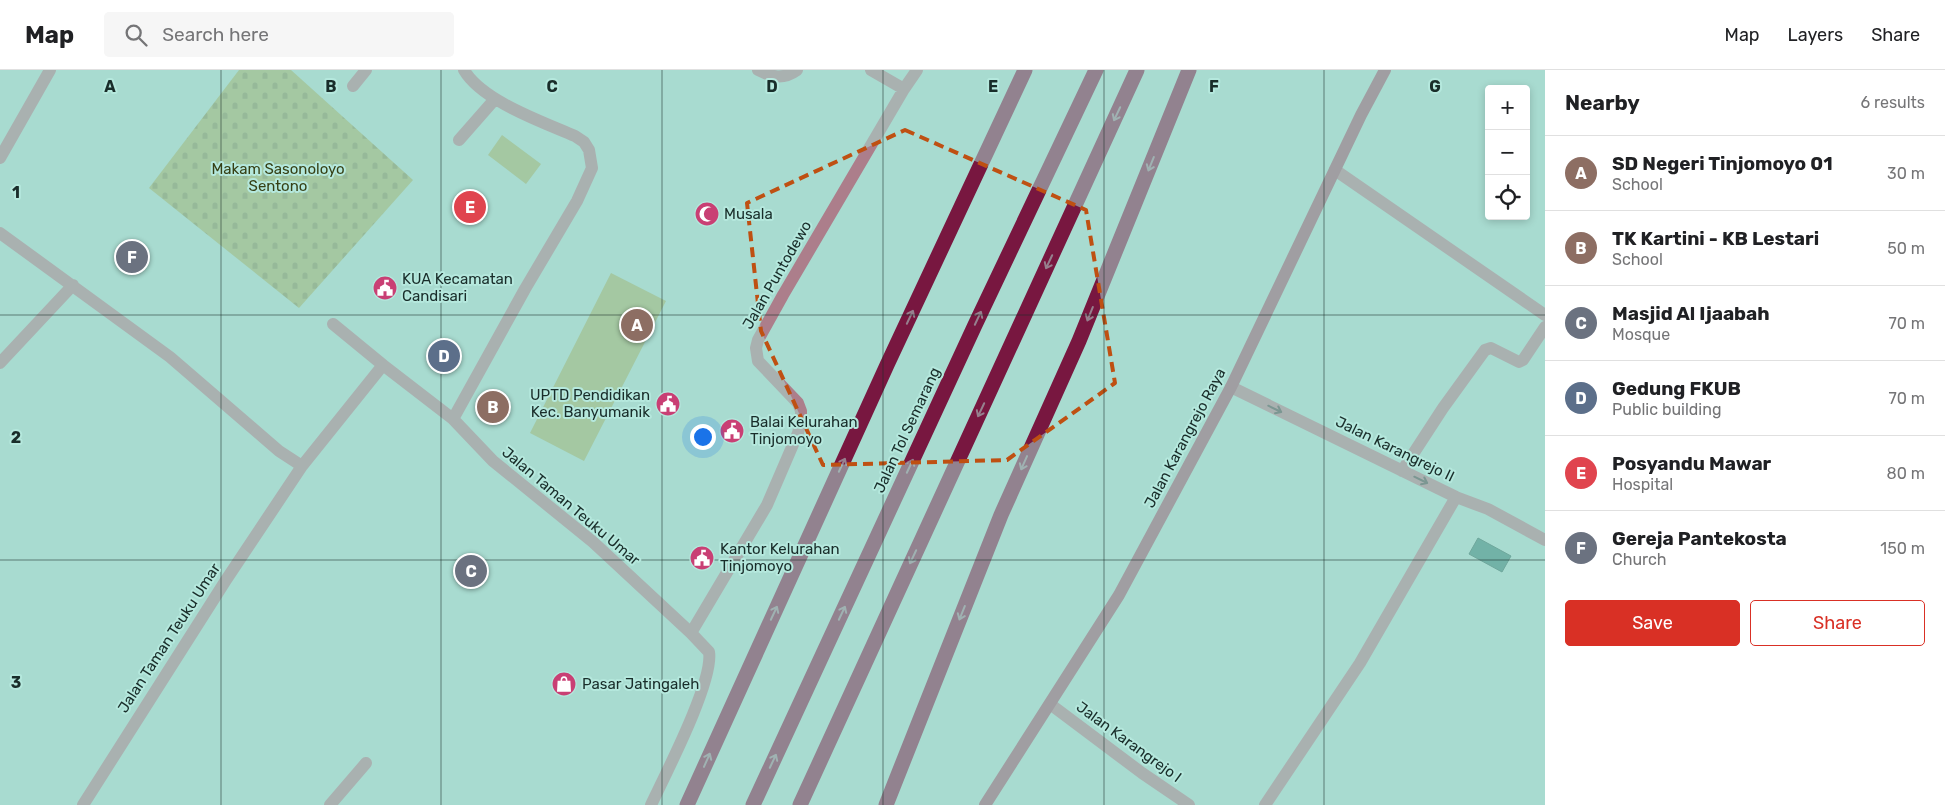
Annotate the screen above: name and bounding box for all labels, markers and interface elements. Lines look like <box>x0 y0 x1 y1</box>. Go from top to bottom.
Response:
search box <box>104 12 454 57</box>
text: Map <box>25 21 74 49</box>
icon: search <box>122 21 150 49</box>
text: Search here <box>162 23 269 46</box>
text: Map <box>1725 24 1760 46</box>
text: Layers <box>1788 24 1843 46</box>
text: Share <box>1871 24 1920 46</box>
text: A <box>104 77 116 96</box>
text: B <box>325 77 337 96</box>
text: C <box>546 77 558 96</box>
text: D <box>766 77 778 96</box>
text: E <box>988 77 998 96</box>
text: F <box>1209 77 1219 96</box>
text: G <box>1429 77 1441 96</box>
map controls <box>1485 85 1530 220</box>
button: + <box>1485 85 1530 130</box>
text: Nearby <box>1565 90 1640 115</box>
text: 6 results <box>1860 93 1925 112</box>
one-way arrow <box>1111 106 1121 121</box>
button: − <box>1485 130 1530 175</box>
text: SD Negeri Tinjomoyo 01 <box>1612 152 1833 175</box>
one-way arrow <box>1146 156 1156 171</box>
park label: Makam Sasonoloyo Sentono <box>211 160 345 195</box>
text: A <box>1575 164 1587 183</box>
text: 30 m <box>1887 164 1925 183</box>
button: locate <box>1485 175 1530 220</box>
text: School <box>1612 175 1663 194</box>
text: 1 <box>12 183 20 202</box>
pin: E <box>454 188 486 226</box>
mosque icon: Musala <box>694 201 720 227</box>
place label: Musala <box>724 205 773 223</box>
street label: Jalan Puntodewo <box>739 218 815 332</box>
text: TK Kartini - KB Lestari <box>1612 227 1819 250</box>
pin: F <box>116 238 148 276</box>
text: B <box>1575 239 1587 258</box>
text: 50 m <box>1887 239 1925 258</box>
text: School <box>1612 250 1663 269</box>
one-way arrow <box>1043 254 1053 269</box>
place label: KUA Kecamatan Candisari <box>402 270 513 305</box>
public building icon: KUA Kecamatan Candisari <box>372 275 398 301</box>
text: Masjid Al Ijaabah <box>1612 302 1770 325</box>
pin: A <box>621 306 653 344</box>
one-way arrow <box>1084 306 1094 321</box>
one-way arrow <box>906 310 915 325</box>
one-way arrow <box>974 311 983 326</box>
text: C <box>1575 314 1587 333</box>
text: 70 m <box>1888 314 1925 333</box>
text: Mosque <box>1612 325 1670 344</box>
pin: D <box>428 337 460 375</box>
street label: Jalan Tol Semarang <box>870 364 944 496</box>
street label: Jalan Karangrejo Raya <box>1140 365 1230 511</box>
text: Gedung FKUB <box>1612 377 1741 400</box>
place label: UPTD Pendidikan Kec. Banyumanik <box>530 386 650 421</box>
pin: B <box>477 388 509 426</box>
text: D <box>1575 389 1587 408</box>
text: 70 m <box>1888 389 1925 408</box>
public building icon: UPTD Pendidikan Kec. Banyumanik <box>655 391 681 417</box>
text: Public building <box>1612 400 1722 419</box>
one-way arrow <box>976 402 985 417</box>
one-way arrow <box>1267 404 1282 414</box>
street label: Jalan Karangrejo II <box>1333 412 1457 486</box>
place label: Balai Kelurahan Tinjomoyo <box>750 413 858 448</box>
public building icon: Balai Kelurahan Tinjomoyo <box>719 418 745 444</box>
your location <box>690 424 716 450</box>
text: 2 <box>11 428 21 447</box>
street label: Jalan Taman Teuku Umar <box>498 443 644 569</box>
text: Posyandu Mawar <box>1612 452 1771 475</box>
one-way arrow <box>1019 455 1029 470</box>
one-way arrow <box>837 458 847 473</box>
one-way arrow <box>905 459 915 474</box>
text: E <box>1576 464 1586 483</box>
text: 80 m <box>1887 464 1925 483</box>
text: Hospital <box>1612 475 1673 494</box>
one-way arrow <box>1413 476 1428 485</box>
text: Gereja Pantekosta <box>1612 527 1787 550</box>
text: F <box>1576 539 1586 558</box>
text: 150 m <box>1880 539 1925 558</box>
place label: Kantor Kelurahan Tinjomoyo <box>720 540 840 575</box>
public building icon: Kantor Kelurahan Tinjomoyo <box>689 545 715 571</box>
one-way arrow <box>908 549 918 564</box>
text: Church <box>1612 550 1667 569</box>
pin: C <box>455 552 487 590</box>
street label: Jalan Taman Teuku Umar <box>114 560 224 716</box>
button: Save <box>1565 600 1740 646</box>
button: Share <box>1750 600 1925 646</box>
one-way arrow <box>769 605 779 620</box>
one-way arrow <box>957 605 966 620</box>
one-way arrow <box>837 606 847 621</box>
shop icon: Pasar Jatingaleh <box>551 671 577 697</box>
text: 3 <box>11 673 21 692</box>
place label: Pasar Jatingaleh <box>582 675 699 693</box>
street label: Jalan Karangrejo I <box>1073 698 1185 786</box>
one-way arrow <box>702 753 712 768</box>
one-way arrow <box>769 754 779 769</box>

